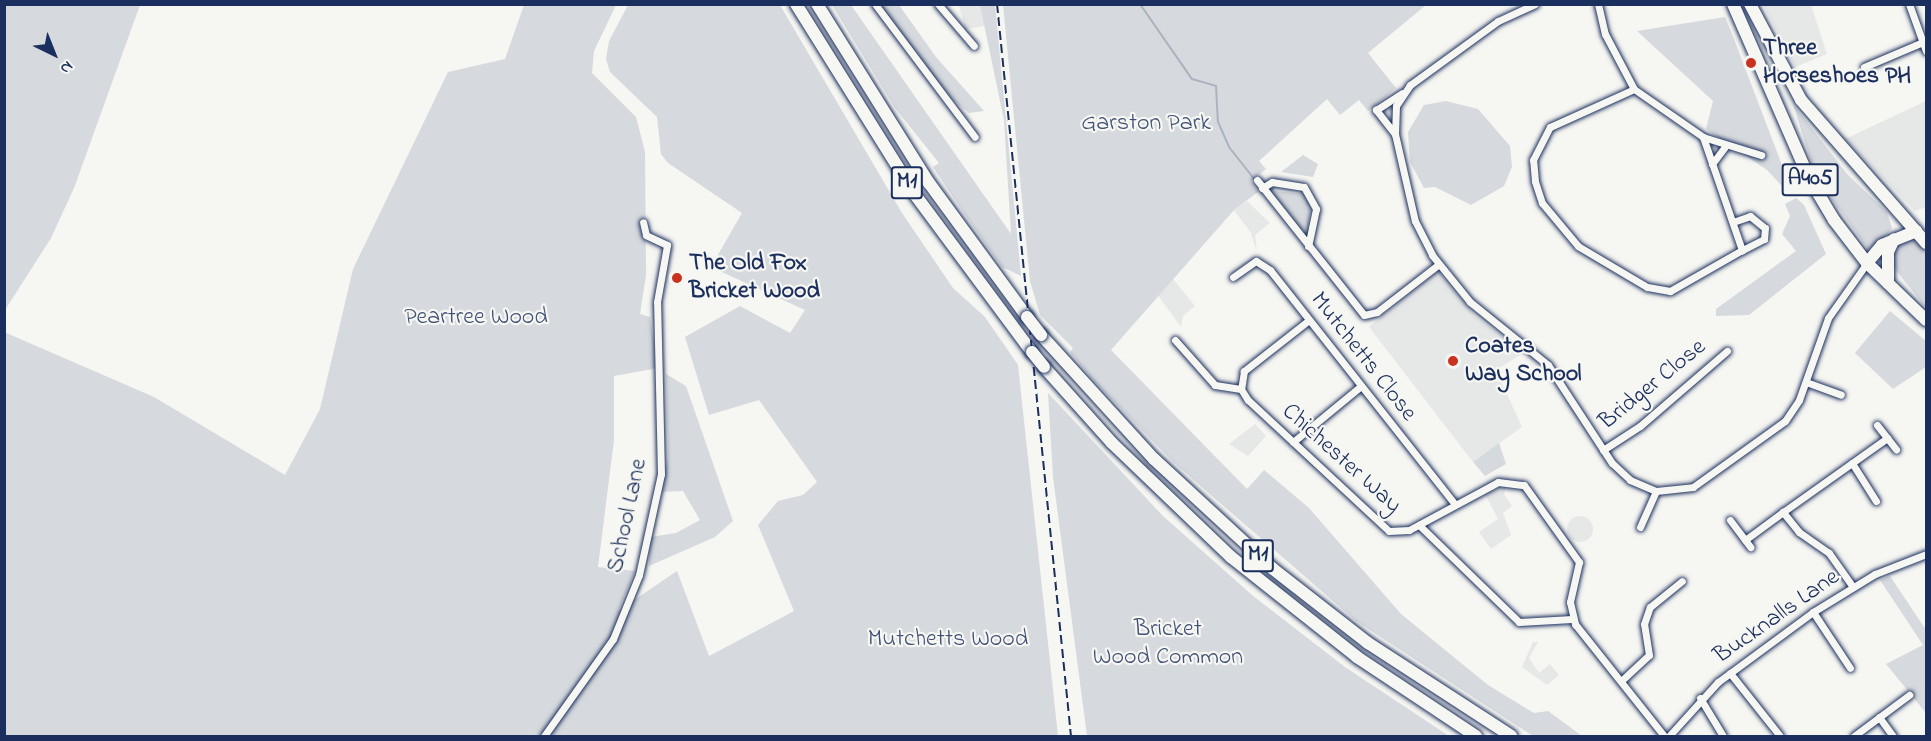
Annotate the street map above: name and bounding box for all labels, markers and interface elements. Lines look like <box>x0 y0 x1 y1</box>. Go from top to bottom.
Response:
north arrow <box>24 24 84 84</box>
place label: Three Horseshoes PH <box>1763 35 1911 91</box>
text: N <box>54 55 78 80</box>
marker: Three Horseshoes PH <box>1744 56 1758 70</box>
park label: Garston Park <box>1081 110 1211 138</box>
road number: A405 <box>1782 161 1838 199</box>
road number: M1 <box>890 164 924 202</box>
place label: The Old Fox Bricket Wood <box>689 250 820 306</box>
marker: The Old Fox Bricket Wood <box>670 271 684 285</box>
street label: Mutchetts Close <box>1304 287 1422 427</box>
park label: Peartree Wood <box>404 304 548 332</box>
place label: Coates Way School <box>1465 333 1582 389</box>
street label: Bridger Close <box>1594 333 1712 437</box>
marker: Coates Way School <box>1446 354 1460 368</box>
street label: Chichester Way <box>1275 398 1407 520</box>
street label: School Lane <box>602 456 654 576</box>
road number: M1 <box>1242 537 1274 575</box>
street label: Bucknalls Lane <box>1709 563 1845 671</box>
park label: Bricket Wood Common <box>1093 616 1243 672</box>
park label: Mutchetts Wood <box>868 626 1028 654</box>

